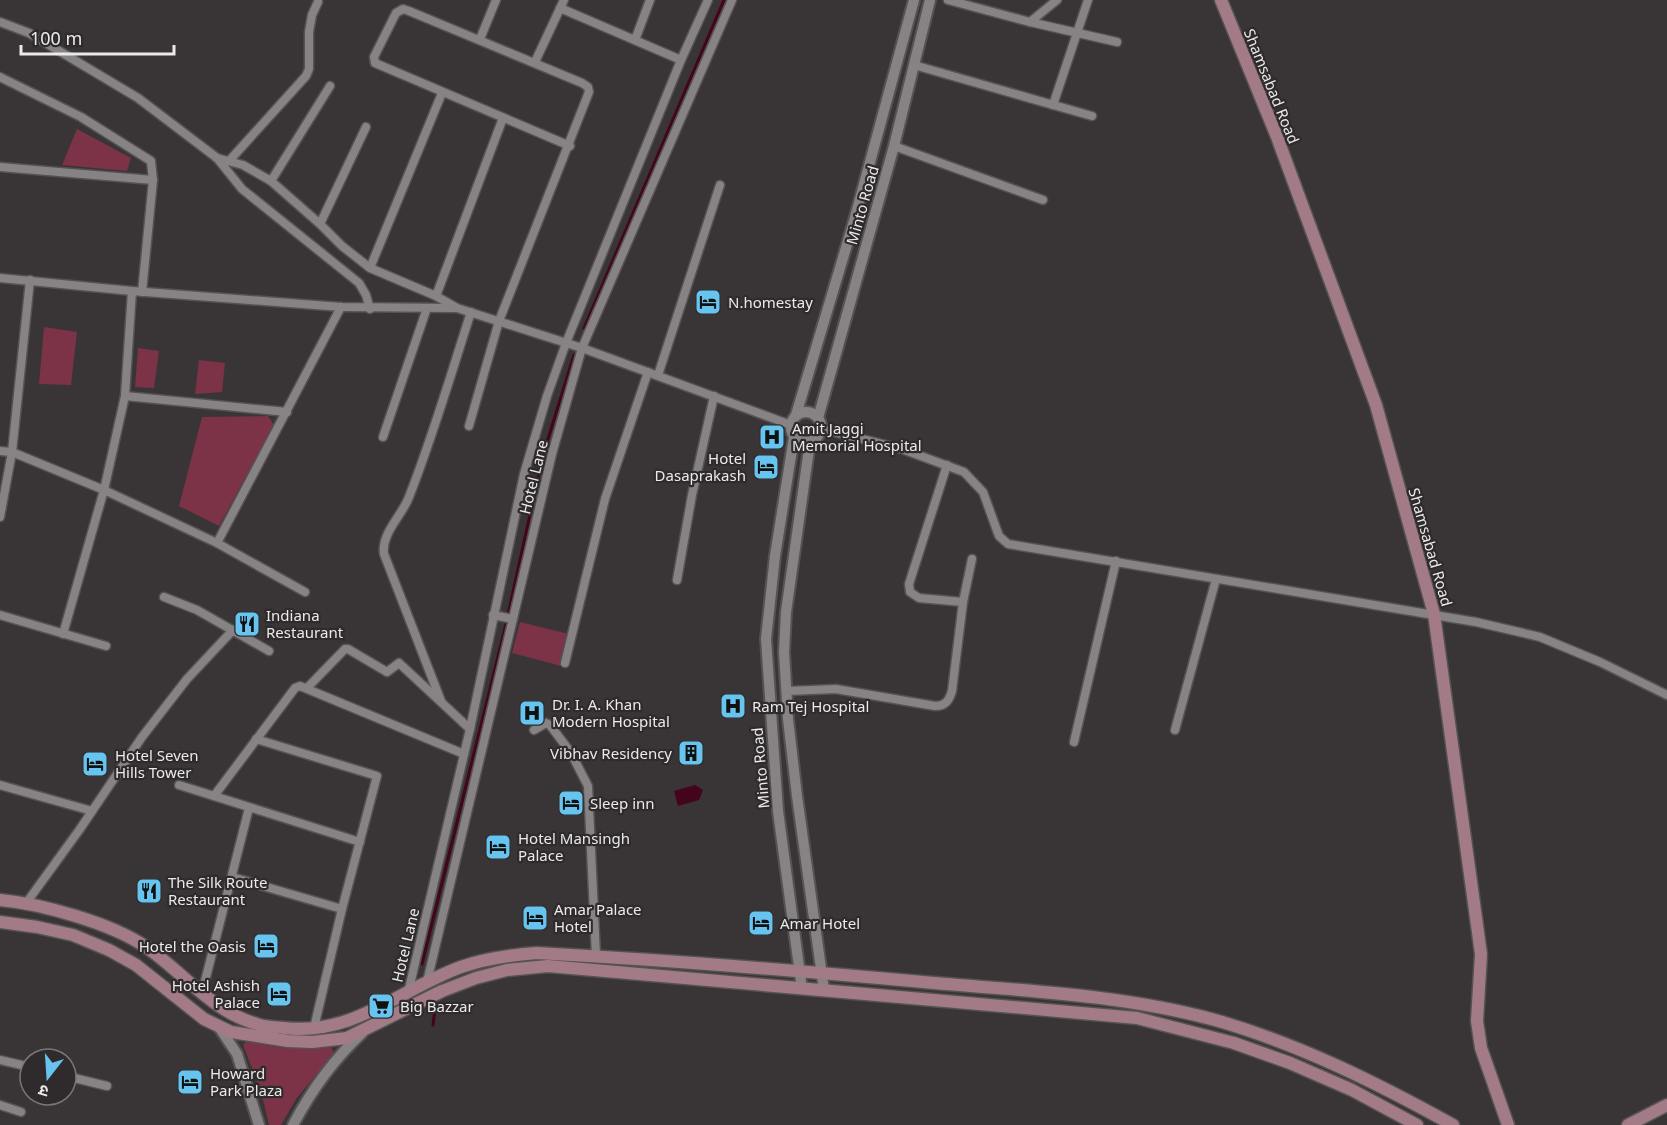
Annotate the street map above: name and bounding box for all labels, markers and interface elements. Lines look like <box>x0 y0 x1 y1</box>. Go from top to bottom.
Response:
scale bar <box>21 18 174 56</box>
text: 100 m <box>30 26 82 50</box>
street label: Shamsabad Road <box>1240 26 1304 146</box>
street label: Minto Road <box>841 163 883 247</box>
hotel icon: N.homestay <box>693 287 723 317</box>
place label: N.homestay <box>728 292 813 312</box>
place label: Amit Jaggi Memorial Hospital <box>792 418 922 455</box>
hospital icon: Amit Jaggi Memorial Hospital <box>757 422 787 452</box>
street label: Hotel Lane <box>514 438 552 516</box>
place label: Hotel Dasaprakash <box>655 448 746 485</box>
hotel icon: Hotel Dasaprakash <box>751 452 781 482</box>
street label: Shamsabad Road <box>1405 485 1457 609</box>
place label: Indiana Restaurant <box>266 605 344 642</box>
restaurant icon: Indiana Restaurant <box>232 609 262 639</box>
hospital icon: Ram Tej Hospital <box>718 691 748 721</box>
place label: Dr. I. A. Khan Modern Hospital <box>552 694 670 731</box>
place label: Ram Tej Hospital <box>752 696 869 716</box>
hospital icon: Dr. I. A. Khan Modern Hospital <box>517 698 547 728</box>
street label: Minto Road <box>747 727 773 809</box>
building icon: Vibhav Residency <box>676 738 706 768</box>
place label: Vibhav Residency <box>550 743 672 763</box>
place label: Hotel Seven Hills Tower <box>115 745 199 782</box>
hotel icon: Hotel Seven Hills Tower <box>80 749 110 779</box>
hotel icon: Sleep inn <box>556 788 586 818</box>
place label: Sleep inn <box>590 793 655 813</box>
place label: Hotel Mansingh Palace <box>518 828 630 865</box>
hotel icon: Hotel Mansingh Palace <box>483 832 513 862</box>
place label: The Silk Route Restaurant <box>168 872 267 909</box>
restaurant icon: The Silk Route Restaurant <box>134 876 164 906</box>
place label: Amar Palace Hotel <box>554 899 642 936</box>
hotel icon: Amar Palace Hotel <box>520 903 550 933</box>
street label: Hotel Lane <box>387 906 423 984</box>
hotel icon: Amar Hotel <box>746 908 776 938</box>
place label: Amar Hotel <box>780 913 860 933</box>
hotel icon: Hotel the Oasis <box>251 931 281 961</box>
place label: Hotel the Oasis <box>139 936 246 956</box>
place label: Hotel Ashish Palace <box>172 975 260 1012</box>
hotel icon: Hotel Ashish Palace <box>264 979 294 1009</box>
supermarket icon: Big Bazzar <box>366 991 396 1021</box>
place label: Big Bazzar <box>400 996 474 1016</box>
north arrow <box>18 1047 78 1107</box>
place label: Howard Park Plaza <box>210 1063 282 1100</box>
hotel icon: Howard Park Plaza <box>175 1067 205 1097</box>
text: उ <box>35 1079 51 1103</box>

